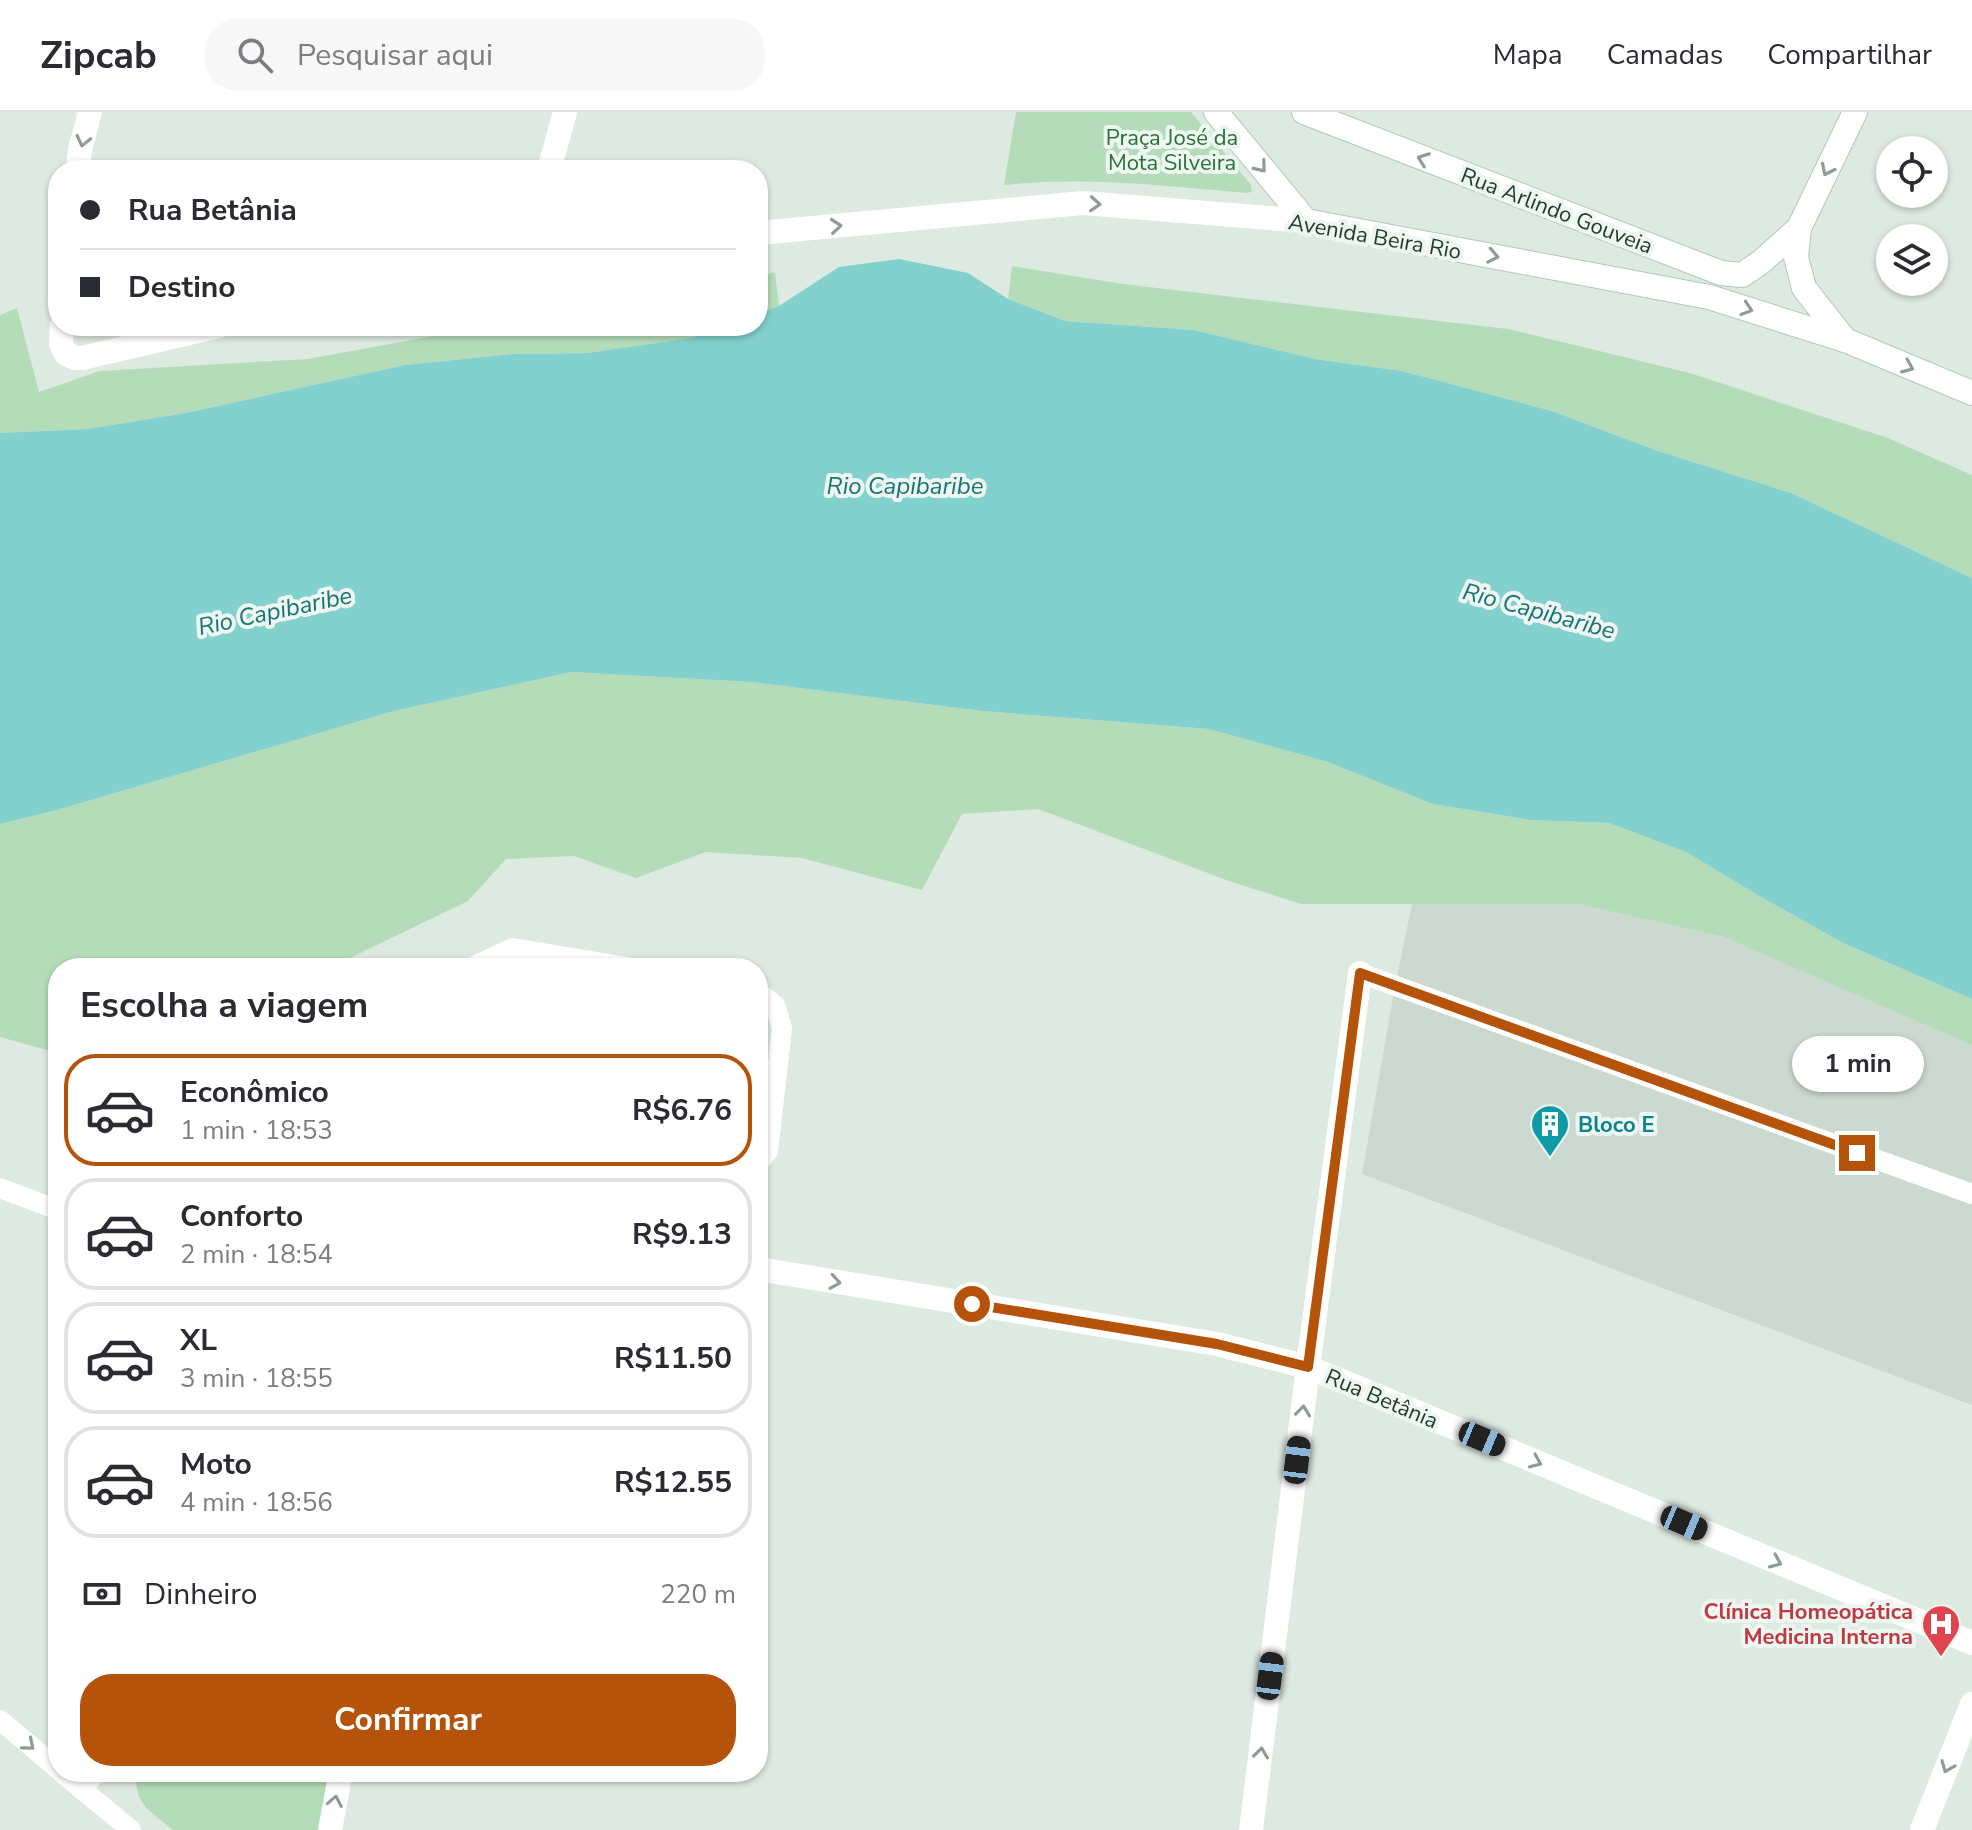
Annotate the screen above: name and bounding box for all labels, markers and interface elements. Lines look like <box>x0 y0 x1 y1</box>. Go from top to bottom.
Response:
search box <box>205 19 765 91</box>
text: Zipcab <box>40 30 157 81</box>
icon: search <box>233 33 277 77</box>
text: Pesquisar aqui <box>297 35 493 76</box>
text: Mapa <box>1493 36 1563 74</box>
text: Camadas <box>1607 36 1723 74</box>
text: Compartilhar <box>1767 36 1932 74</box>
park label: Praça José da Mota Silveira <box>1106 123 1238 178</box>
one-way arrow <box>75 133 92 147</box>
map controls <box>1876 136 1948 296</box>
button: locate <box>1876 136 1948 208</box>
one-way arrow <box>1417 152 1431 169</box>
one-way arrow <box>1251 157 1266 172</box>
street label: Rua Arlindo Gouveia <box>1456 161 1657 261</box>
one-way arrow <box>1821 162 1837 176</box>
text: Rua Betânia <box>128 190 297 231</box>
one-way arrow <box>1088 195 1101 212</box>
street label: Avenida Beira Rio <box>1286 207 1464 267</box>
one-way arrow <box>830 218 843 235</box>
button: layers <box>1876 224 1948 296</box>
one-way arrow <box>1486 247 1500 264</box>
text: Destino <box>128 267 236 308</box>
one-way arrow <box>1739 300 1753 316</box>
one-way arrow <box>1900 357 1914 373</box>
water label: Rio Capibaribe <box>827 470 984 502</box>
water label: Rio Capibaribe <box>1459 575 1619 647</box>
water label: Rio Capibaribe <box>195 579 355 643</box>
text: Escolha a viagem <box>80 981 368 1030</box>
callout: 1 min <box>1791 1037 1923 1093</box>
text: 1 min <box>1824 1046 1892 1081</box>
text: Econômico <box>180 1072 329 1113</box>
icon: car <box>84 1074 156 1146</box>
text: R$6.76 <box>632 1090 732 1131</box>
building icon: Bloco E <box>1529 1103 1571 1158</box>
place label: Bloco E <box>1578 1110 1655 1140</box>
text: 1 min · 18:53 <box>180 1113 333 1148</box>
route end <box>1839 1135 1875 1171</box>
text: Conforto <box>180 1196 303 1237</box>
icon: car <box>84 1198 156 1270</box>
text: R$9.13 <box>632 1214 732 1255</box>
text: 2 min · 18:54 <box>180 1237 333 1272</box>
one-way arrow <box>828 1272 842 1289</box>
route start <box>954 1286 990 1322</box>
text: XL <box>180 1320 217 1361</box>
icon: car <box>84 1322 156 1394</box>
text: R$11.50 <box>614 1338 732 1379</box>
text: 3 min · 18:55 <box>180 1361 333 1396</box>
street label: Rua Betânia <box>1321 1362 1442 1436</box>
one-way arrow <box>1294 1404 1311 1418</box>
car <box>1455 1419 1509 1459</box>
car <box>1282 1435 1312 1485</box>
text: Moto <box>180 1444 252 1485</box>
icon: car <box>84 1446 156 1518</box>
one-way arrow <box>1528 1452 1542 1468</box>
text: R$12.55 <box>614 1462 732 1503</box>
text: 4 min · 18:56 <box>180 1485 333 1520</box>
car <box>1657 1503 1711 1543</box>
one-way arrow <box>1768 1552 1782 1568</box>
icon: cash <box>80 1572 124 1616</box>
text: Dinheiro <box>144 1574 257 1615</box>
text: 220 m <box>660 1577 736 1612</box>
place label: Clínica Homeopática Medicina Interna <box>1703 1597 1913 1652</box>
hospital icon: Clínica Homeopática Medicina Interna <box>1920 1603 1962 1658</box>
car <box>1255 1651 1285 1701</box>
button: Confirmar <box>80 1674 736 1766</box>
one-way arrow <box>20 1735 34 1749</box>
one-way arrow <box>1252 1746 1269 1759</box>
one-way arrow <box>1940 1759 1957 1773</box>
one-way arrow <box>326 1794 343 1808</box>

